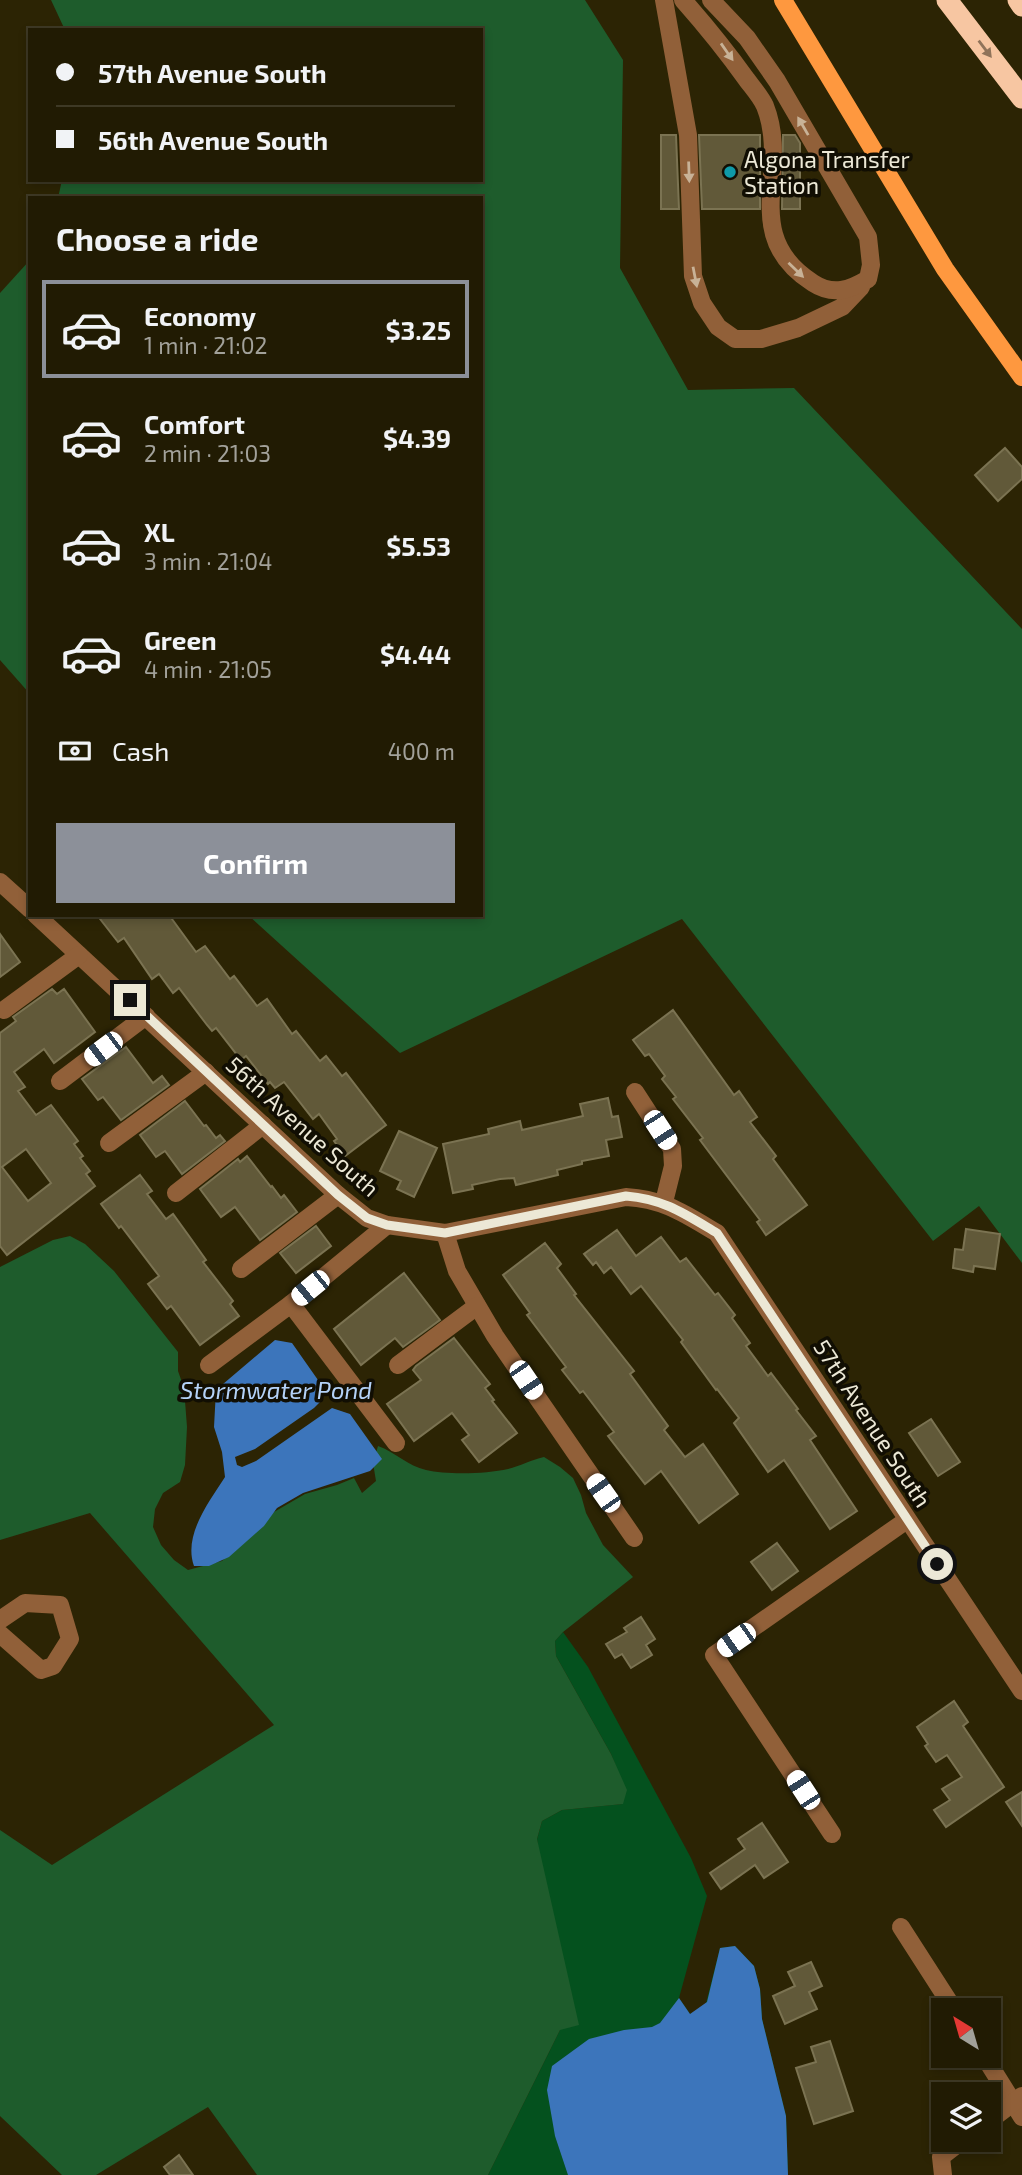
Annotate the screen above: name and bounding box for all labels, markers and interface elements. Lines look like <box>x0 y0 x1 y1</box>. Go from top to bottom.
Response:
one-way arrow <box>977 40 991 58</box>
one-way arrow <box>720 43 734 61</box>
text: 57th Avenue South <box>98 57 327 88</box>
one-way arrow <box>797 117 810 136</box>
text: 56th Avenue South <box>98 124 328 155</box>
place label: Algona Transfer Station <box>744 145 910 199</box>
one-way arrow <box>684 161 695 183</box>
marker: Algona Transfer Station <box>722 164 738 180</box>
text: Choose a ride <box>56 219 259 257</box>
one-way arrow <box>788 261 805 278</box>
one-way arrow <box>690 266 701 288</box>
icon: car <box>60 298 123 361</box>
text: Economy <box>144 300 256 331</box>
text: $3.25 <box>385 314 451 345</box>
text: 1 min · 21:02 <box>144 331 268 359</box>
icon: car <box>60 406 123 469</box>
text: Comfort <box>144 408 245 439</box>
text: $4.39 <box>383 422 451 453</box>
text: 2 min · 21:03 <box>144 439 271 467</box>
icon: car <box>60 514 123 577</box>
text: XL <box>144 516 175 547</box>
text: $5.53 <box>386 530 451 561</box>
text: 3 min · 21:04 <box>144 547 272 575</box>
icon: car <box>60 622 123 685</box>
text: Green <box>144 624 217 655</box>
text: $4.44 <box>380 638 451 669</box>
text: 4 min · 21:05 <box>144 655 272 683</box>
icon: cash <box>56 732 94 770</box>
text: Cash <box>112 735 169 766</box>
text: 400 m <box>388 737 455 765</box>
button: Confirm <box>56 823 455 903</box>
route end <box>114 984 146 1016</box>
car <box>80 1028 127 1070</box>
street label: 56th Avenue South <box>221 1050 385 1202</box>
car <box>640 1107 681 1153</box>
car <box>288 1267 333 1309</box>
street label: 57th Avenue South <box>808 1334 938 1512</box>
car <box>506 1357 547 1403</box>
water label: Stormwater Pond <box>180 1375 372 1404</box>
car <box>583 1470 624 1516</box>
route start <box>921 1548 953 1580</box>
car <box>713 1619 760 1661</box>
car <box>783 1767 824 1813</box>
north arrow <box>931 1998 1001 2068</box>
map controls <box>931 1998 1001 2152</box>
button: layers <box>931 2082 1001 2152</box>

